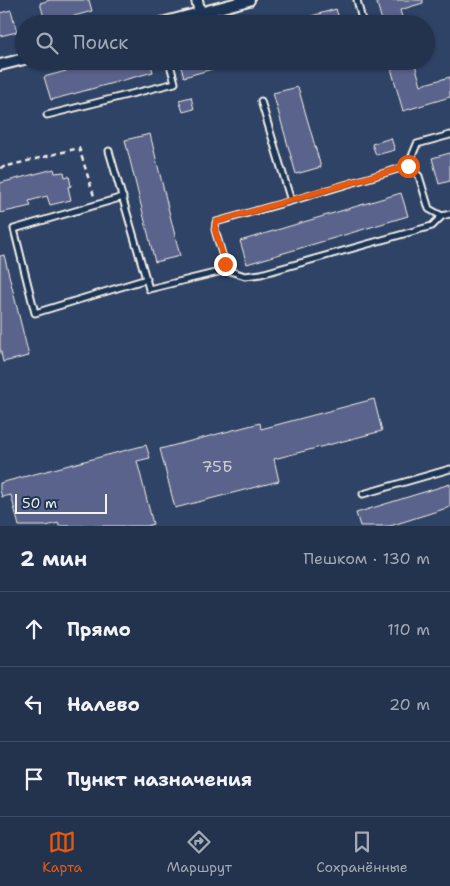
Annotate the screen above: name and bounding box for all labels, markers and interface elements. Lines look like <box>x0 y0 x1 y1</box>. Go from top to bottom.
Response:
search box <box>15 15 435 70</box>
icon: search <box>33 29 61 57</box>
text: Поиск <box>73 30 128 55</box>
route start <box>397 155 420 178</box>
route end <box>214 253 237 276</box>
house number: 75Б <box>201 456 233 477</box>
scale bar <box>15 491 108 514</box>
text: 50 m <box>22 494 57 512</box>
text: 2 мин <box>20 545 87 573</box>
text: Пешком · 130 m <box>303 548 430 569</box>
icon: ahead <box>20 615 48 643</box>
text: Прямо <box>67 617 131 642</box>
text: 110 m <box>387 619 430 640</box>
icon: left <box>20 690 48 718</box>
text: Налево <box>67 692 140 717</box>
text: 20 m <box>389 694 430 715</box>
icon: arrive <box>20 765 48 793</box>
text: Пункт назначения <box>67 767 252 792</box>
tab: Карта <box>42 828 82 876</box>
tab: Маршрут <box>167 828 232 876</box>
tab: Сохранённые <box>316 828 408 876</box>

